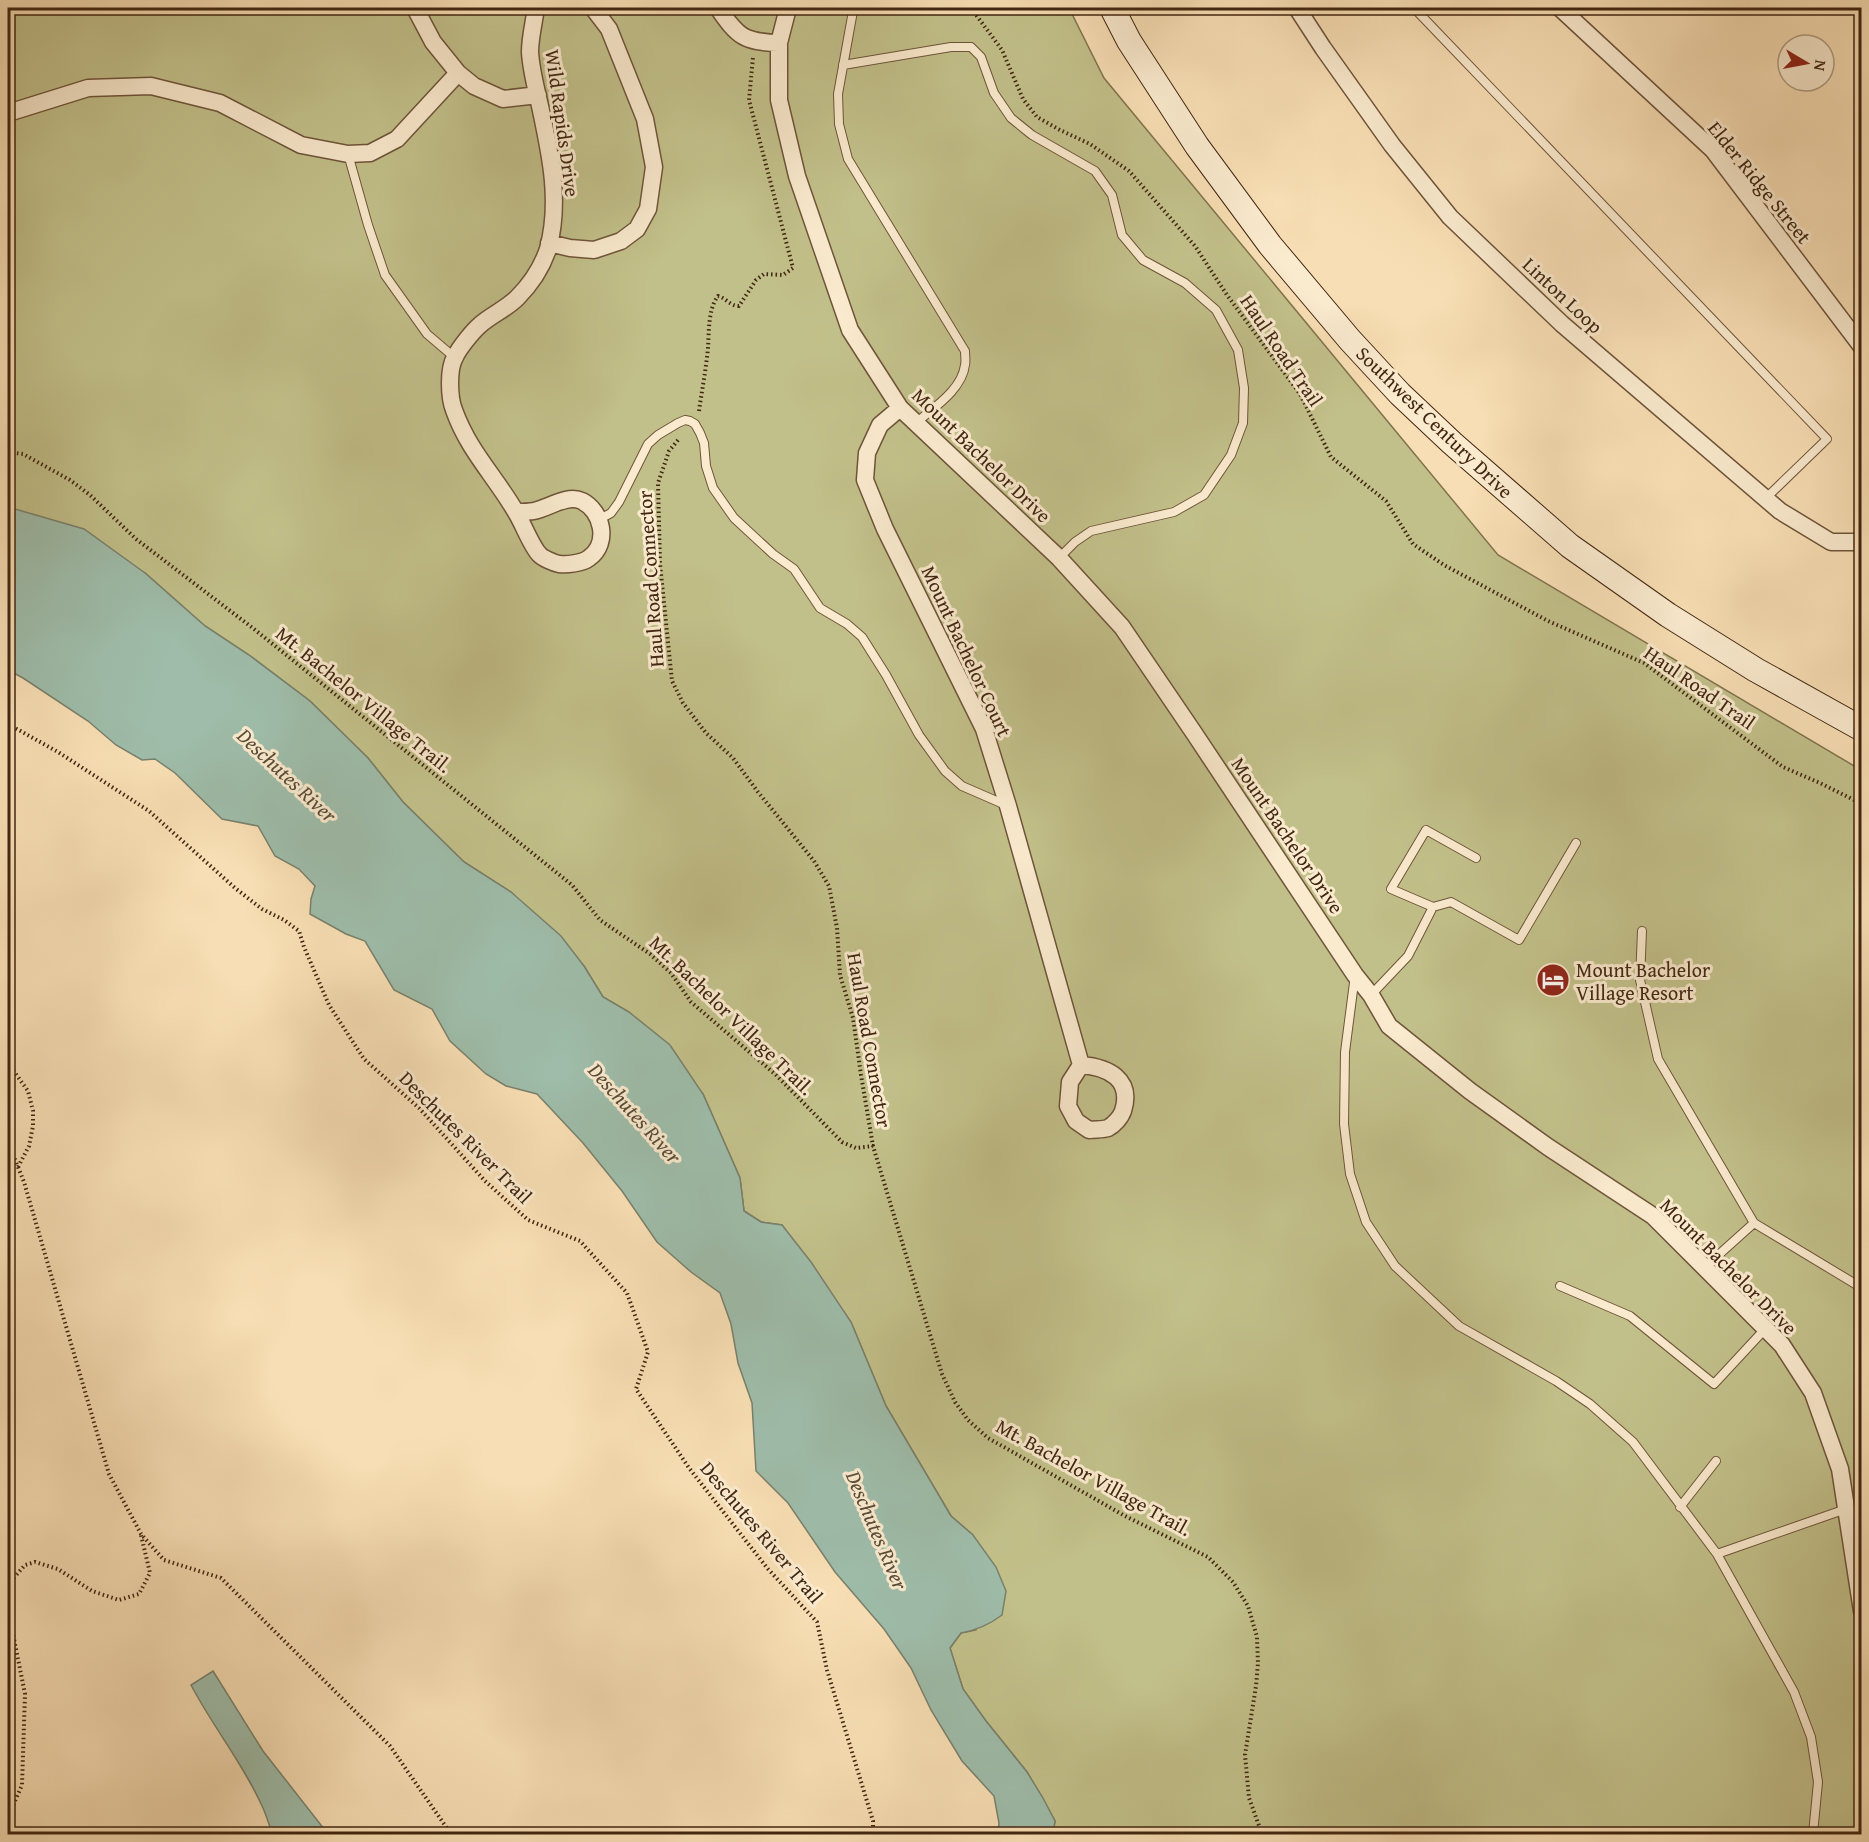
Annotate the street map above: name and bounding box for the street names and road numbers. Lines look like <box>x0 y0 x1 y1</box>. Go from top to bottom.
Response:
street label: Wild Rapids Drive <box>538 47 588 199</box>
street label: Elder Ridge Street <box>1701 114 1819 250</box>
street label: Linton Loop <box>1516 250 1610 340</box>
street label: Haul Road Trail <box>1234 288 1331 412</box>
street label: Southwest Century Drive <box>1350 339 1520 505</box>
street label: Mount Bachelor Drive <box>906 381 1058 529</box>
street label: Haul Road Connector <box>629 490 671 668</box>
street label: Mount Bachelor Court <box>915 561 1019 741</box>
street label: Mt. Bachelor Village Trail. <box>270 619 458 779</box>
street label: Haul Road Trail <box>1639 638 1762 736</box>
street label: Mount Bachelor Drive <box>1225 751 1351 919</box>
street label: Mt. Bachelor Village Trail. <box>643 928 821 1102</box>
street label: Haul Road Connector <box>840 950 900 1130</box>
street label: Deschutes River Trail <box>393 1064 539 1210</box>
street label: Mount Bachelor Drive <box>1654 1191 1804 1341</box>
street label: Mt. Bachelor Village Trail. <box>991 1411 1197 1543</box>
street label: Deschutes River Trail <box>694 1455 830 1610</box>

